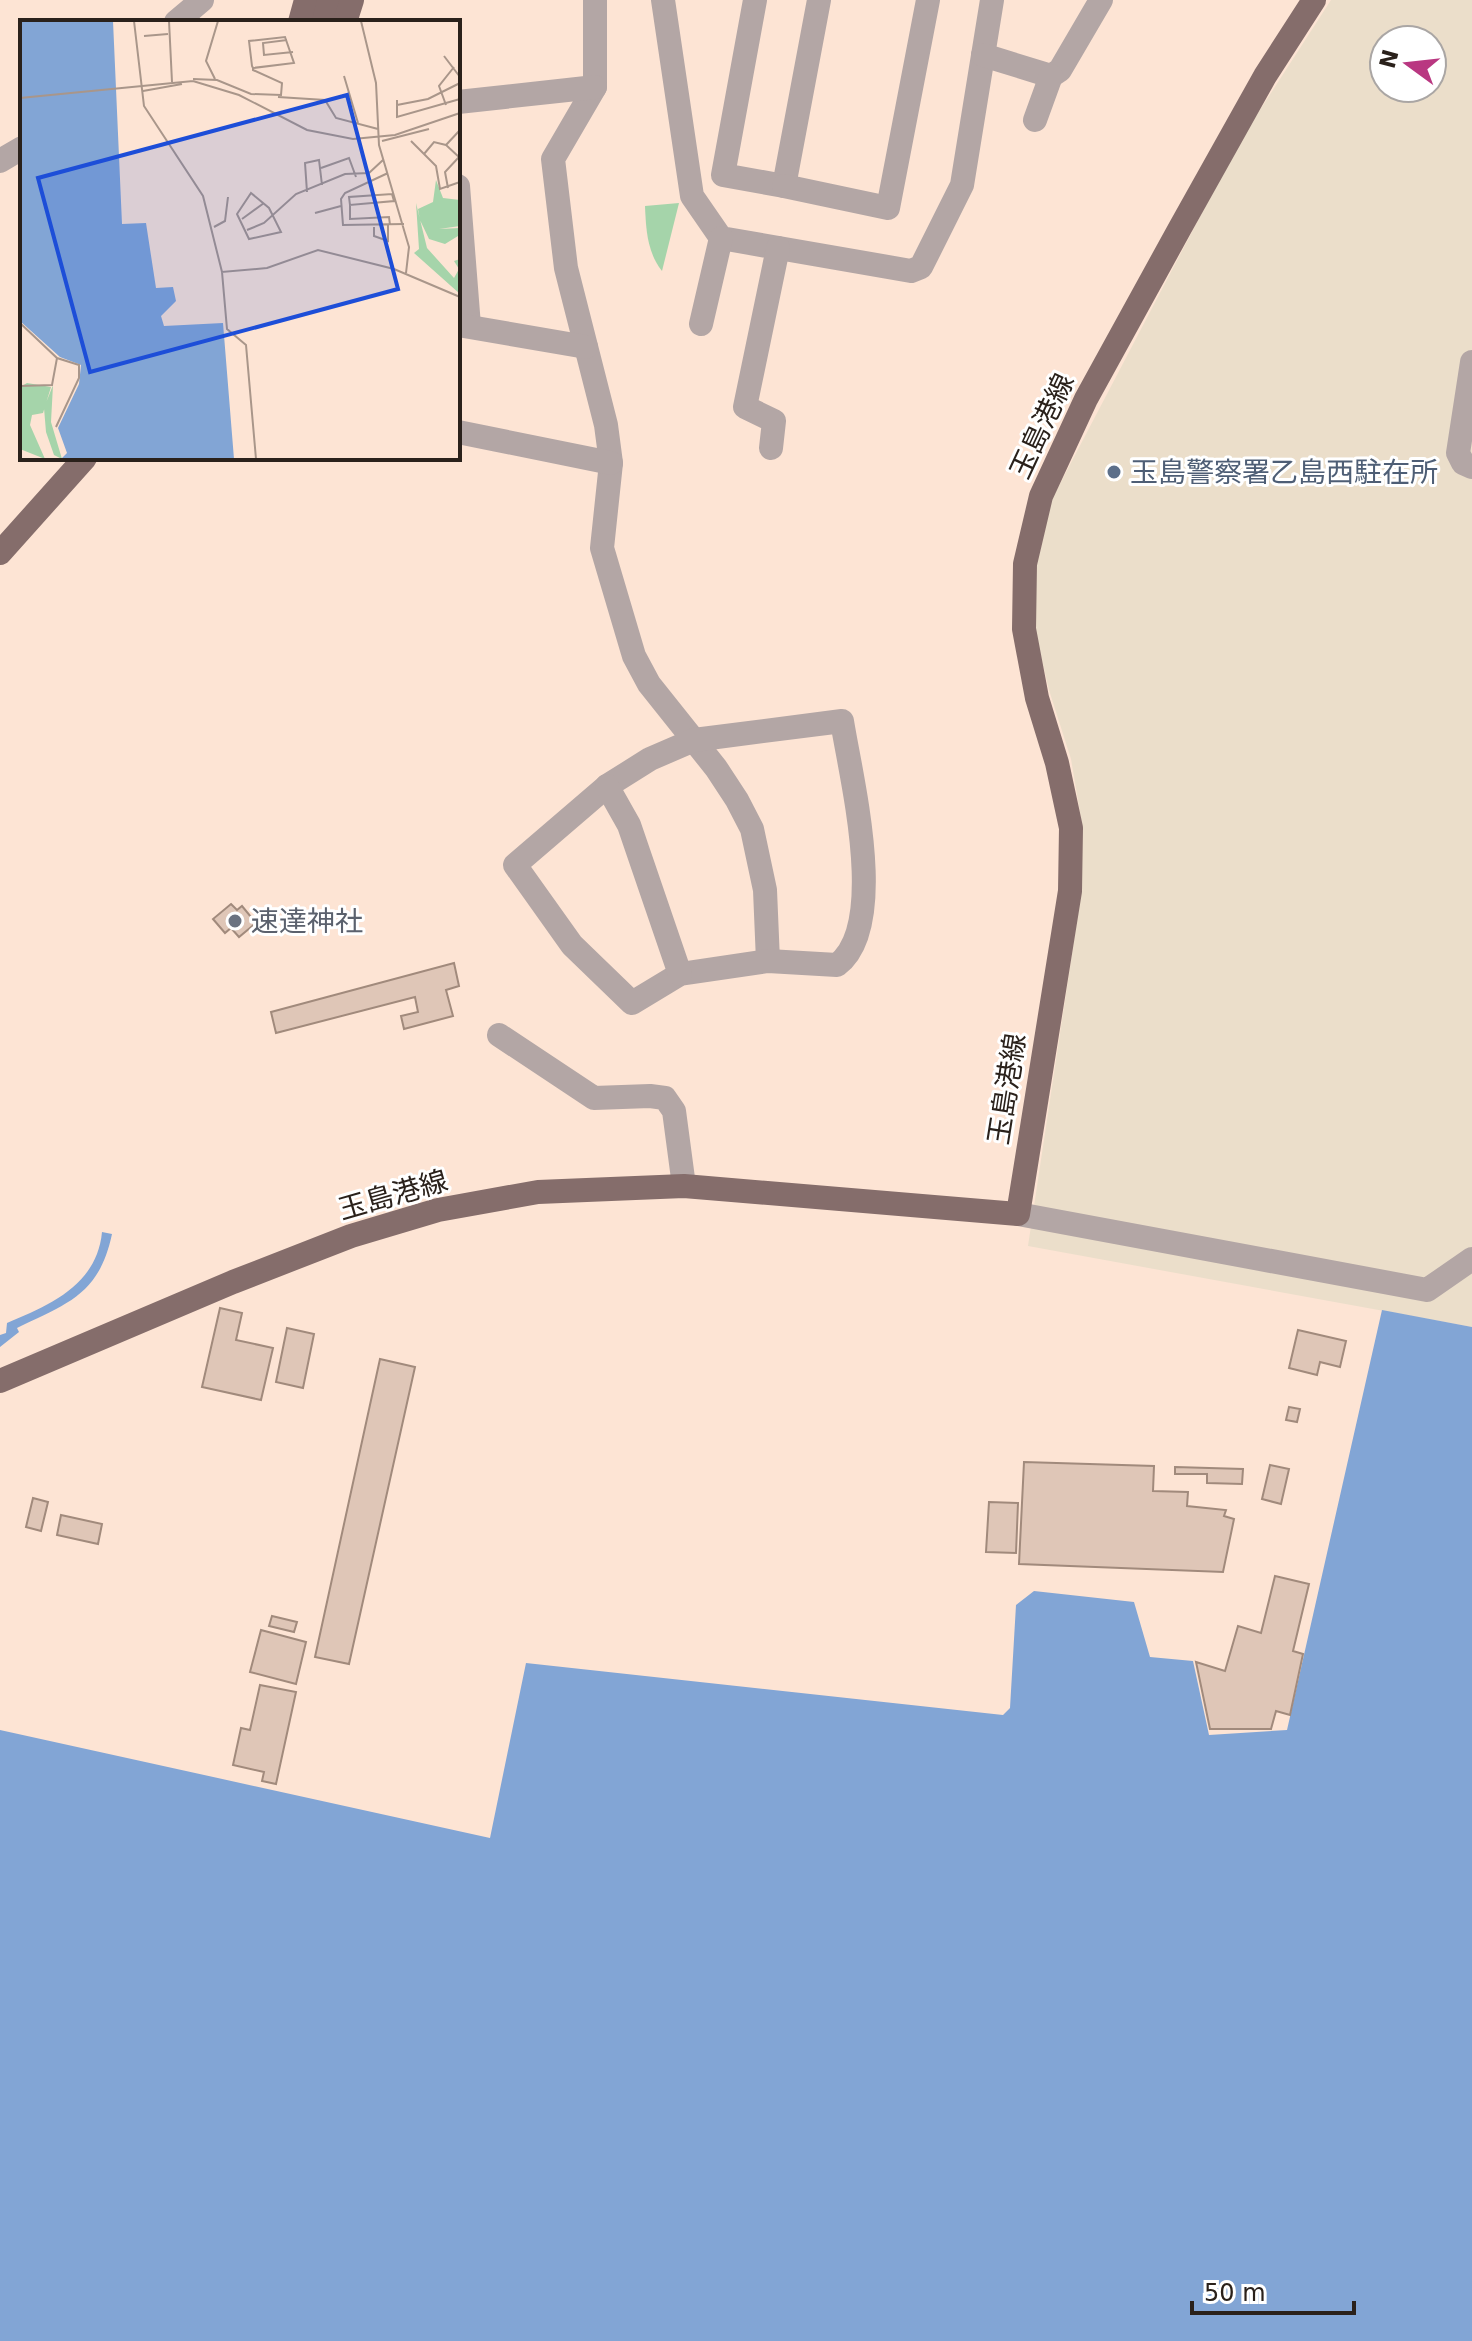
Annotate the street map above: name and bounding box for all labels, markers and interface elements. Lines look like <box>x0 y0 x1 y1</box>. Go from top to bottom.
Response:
inset map <box>20 20 460 460</box>
north arrow <box>1368 24 1448 104</box>
text: N <box>1375 47 1404 71</box>
street label: 玉島港線 <box>1003 368 1081 484</box>
place label: 玉島警察署乙島西駐在所 <box>1130 456 1438 489</box>
marker: 玉島警察署乙島西駐在所 <box>1105 463 1123 481</box>
place label: 速達神社 <box>251 905 363 938</box>
marker: 速達神社 <box>226 912 244 930</box>
street label: 玉島港線 <box>982 1031 1032 1147</box>
street label: 玉島港線 <box>335 1164 451 1226</box>
scale bar <box>1192 2265 1354 2315</box>
text: 50 m <box>1204 2279 1266 2307</box>

